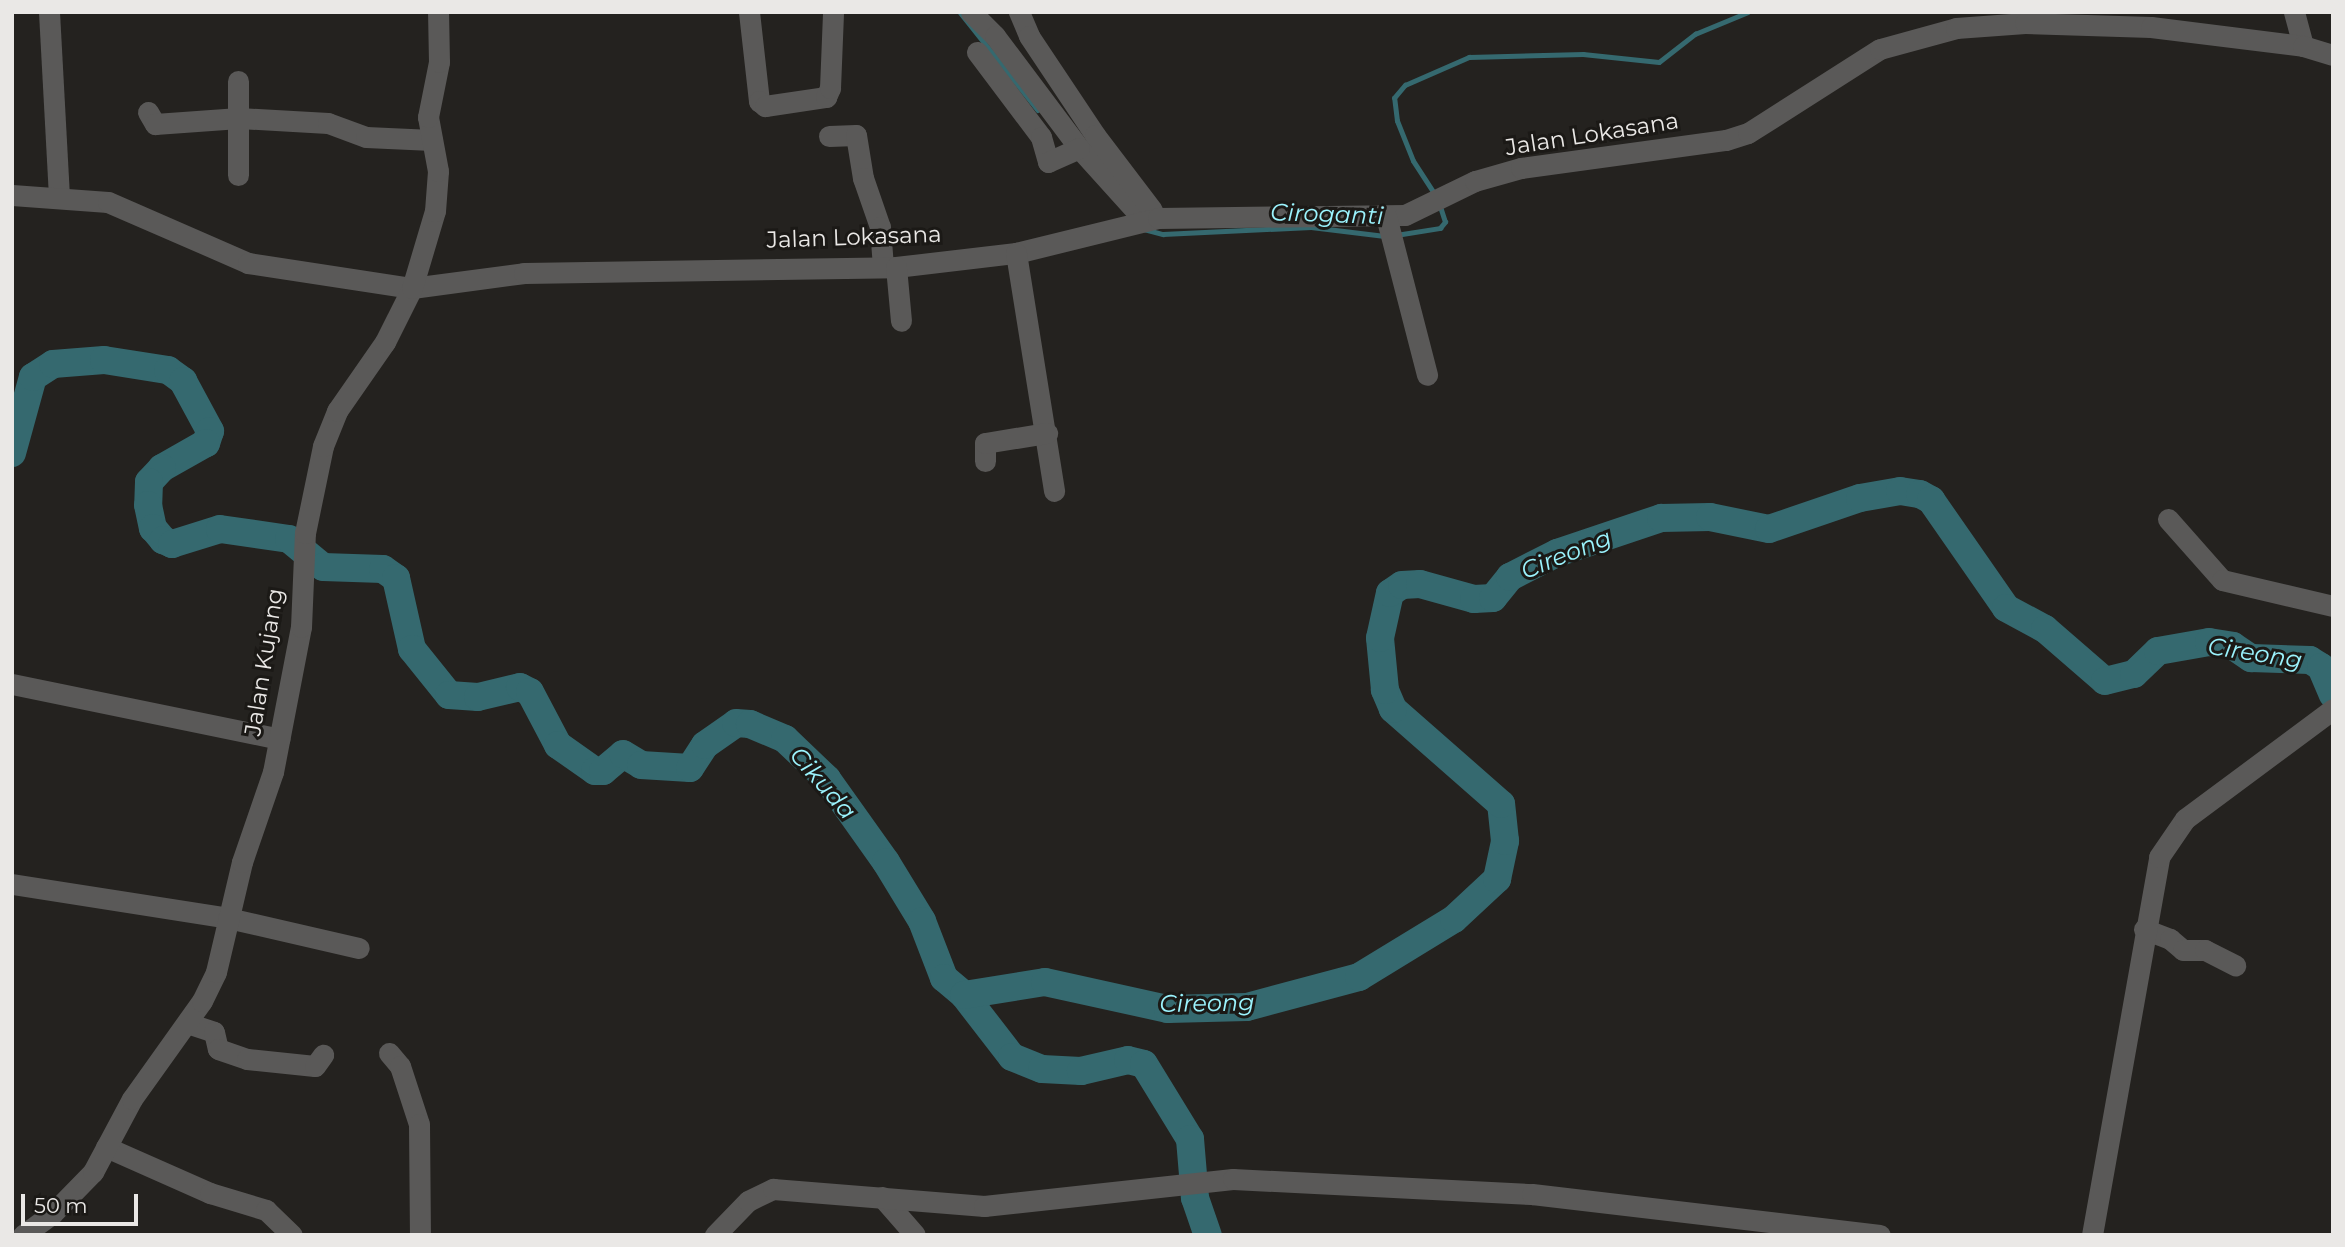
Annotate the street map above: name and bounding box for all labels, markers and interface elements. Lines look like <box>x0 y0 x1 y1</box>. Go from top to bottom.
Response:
street label: Jalan Lokasana <box>1503 107 1681 161</box>
water label: Ciroganti <box>1270 198 1384 230</box>
street label: Jalan Lokasana <box>766 220 942 254</box>
water label: Cireong <box>1516 523 1616 585</box>
street label: Jalan Kujang <box>239 586 289 738</box>
water label: Cireong <box>2206 631 2304 675</box>
water label: Cikuda <box>784 741 862 825</box>
water label: Cireong <box>1159 988 1255 1018</box>
scale bar <box>24 1180 142 1224</box>
text: 50 m <box>34 1193 88 1218</box>

